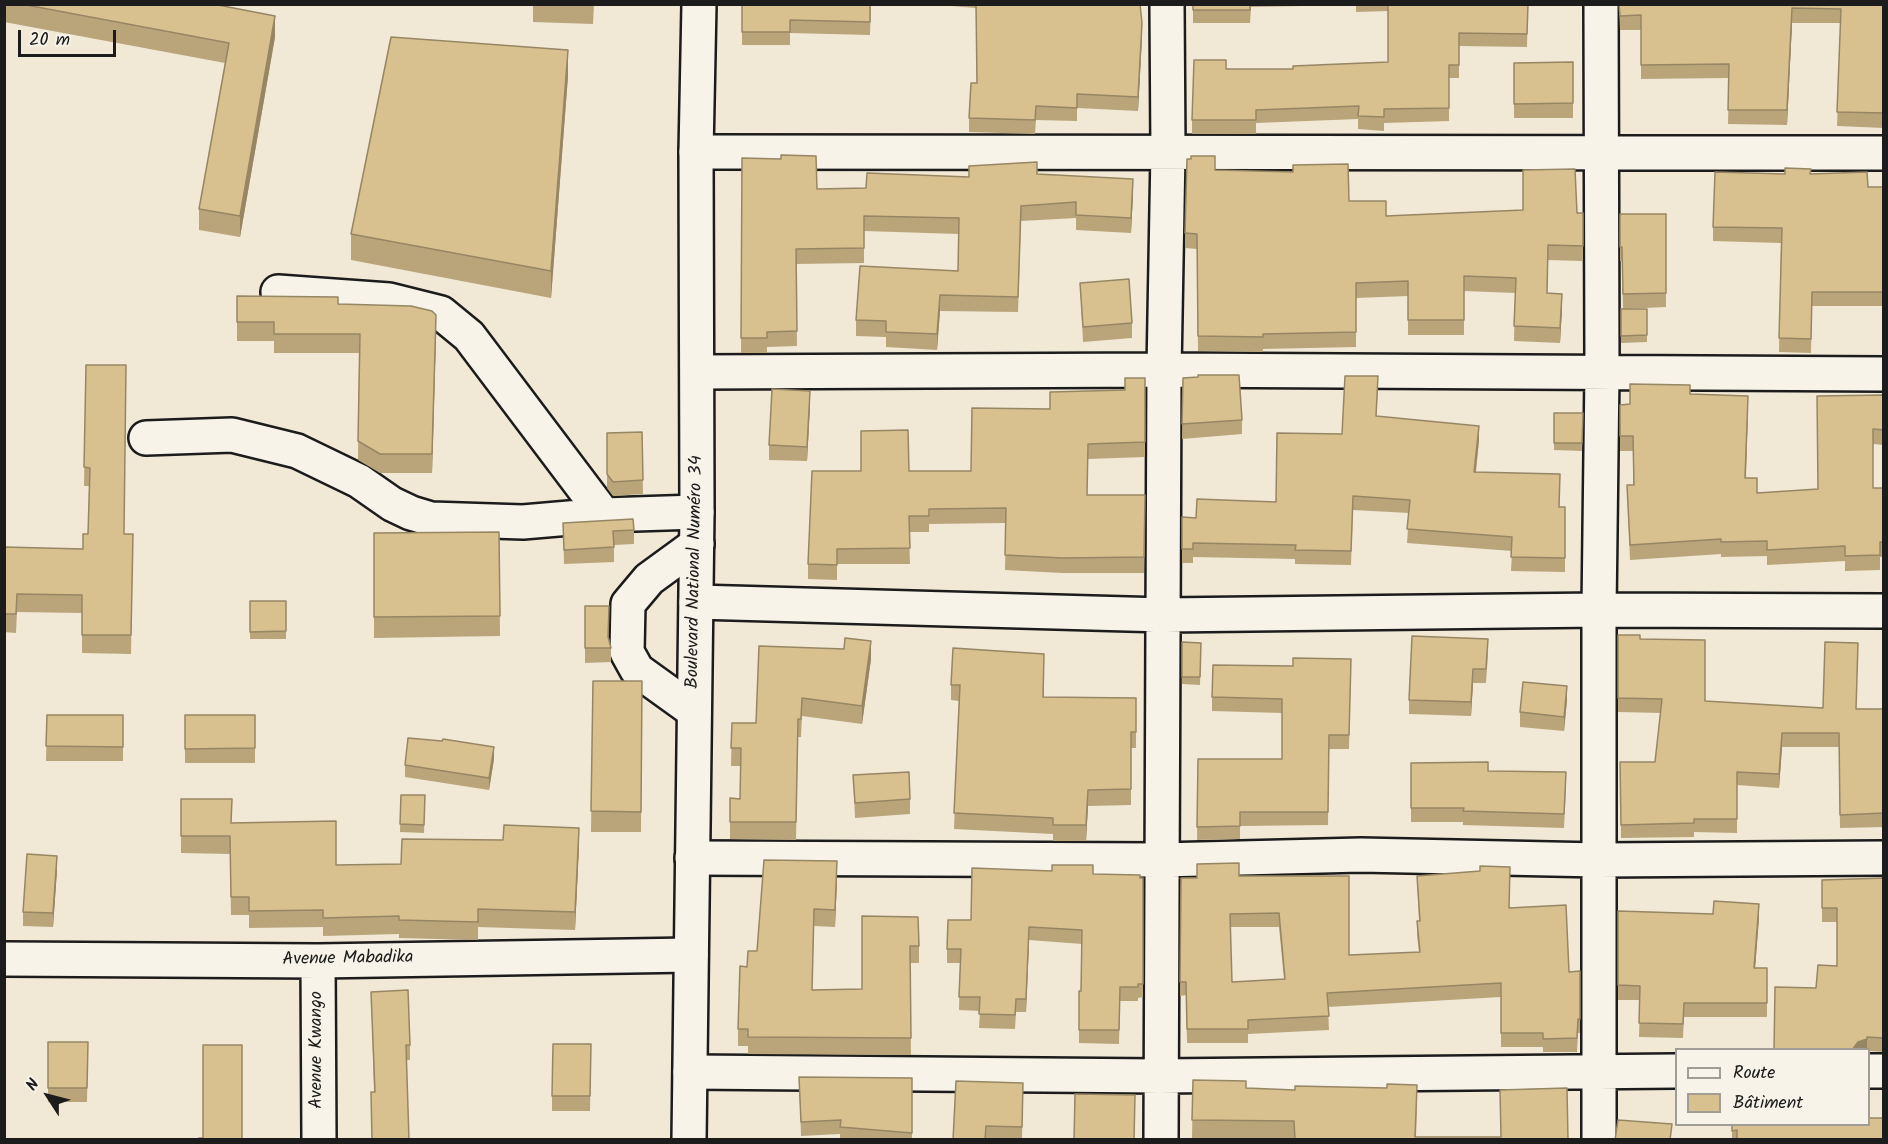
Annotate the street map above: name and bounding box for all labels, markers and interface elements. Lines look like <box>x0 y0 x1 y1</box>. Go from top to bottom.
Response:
scale bar <box>21 18 118 56</box>
text: 20 m <box>29 26 70 55</box>
street label: Boulevard National Numéro 34 <box>683 455 709 689</box>
street label: Avenue Mabadika <box>282 948 414 972</box>
street label: Avenue Kwango <box>307 991 329 1109</box>
legend <box>1675 1048 1870 1126</box>
text: Route <box>1733 1059 1775 1088</box>
north arrow <box>18 1066 78 1126</box>
text: N <box>20 1074 46 1097</box>
text: Bâtiment <box>1733 1089 1803 1118</box>

